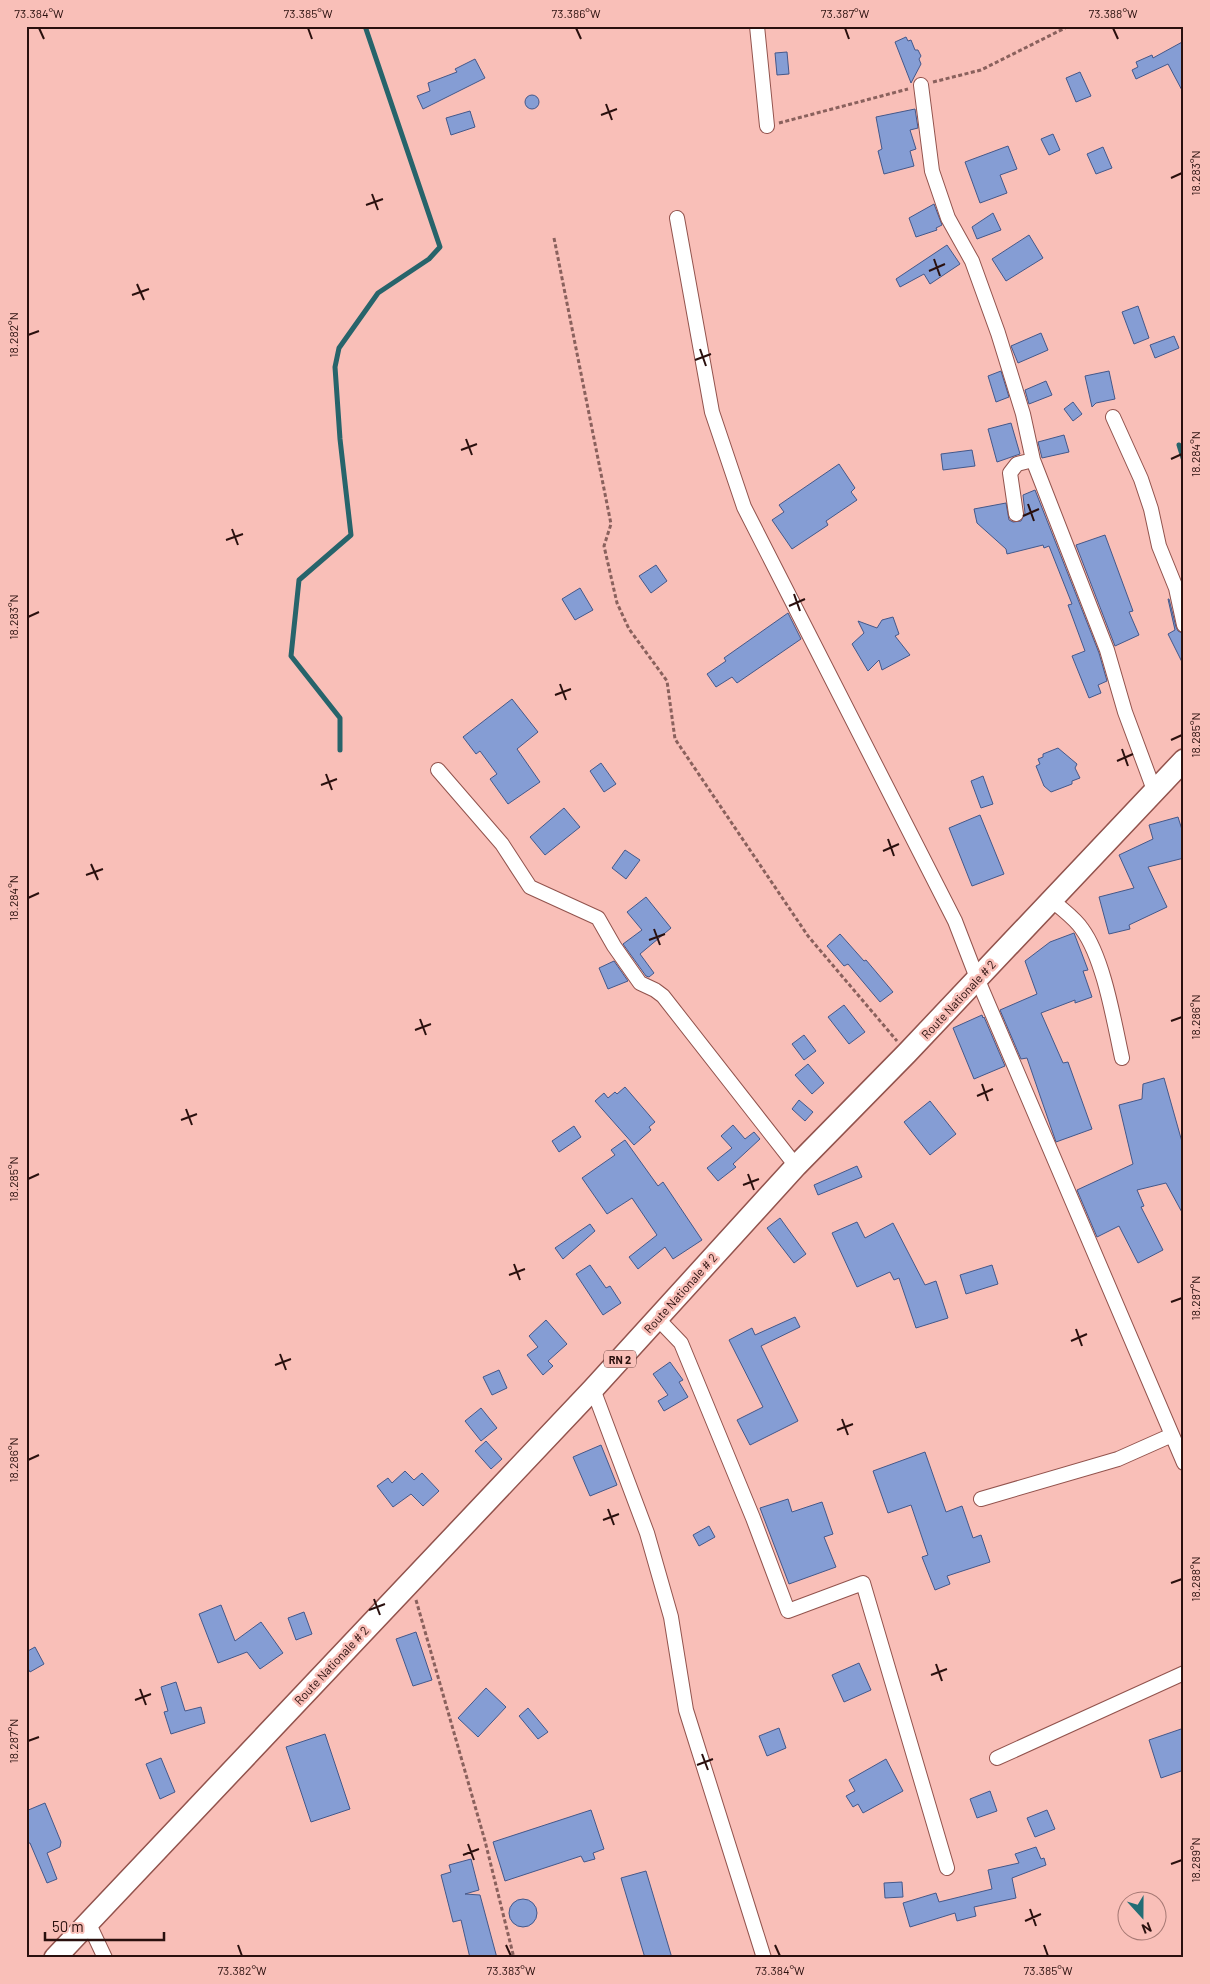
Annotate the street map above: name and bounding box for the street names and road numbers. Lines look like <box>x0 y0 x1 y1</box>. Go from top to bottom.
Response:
street label: Route Nationale # 2 <box>918 957 998 1041</box>
street label: Route Nationale # 2 <box>641 1250 719 1336</box>
road number: RN 2 <box>604 1350 636 1368</box>
street label: Route Nationale # 2 <box>291 1623 371 1707</box>

